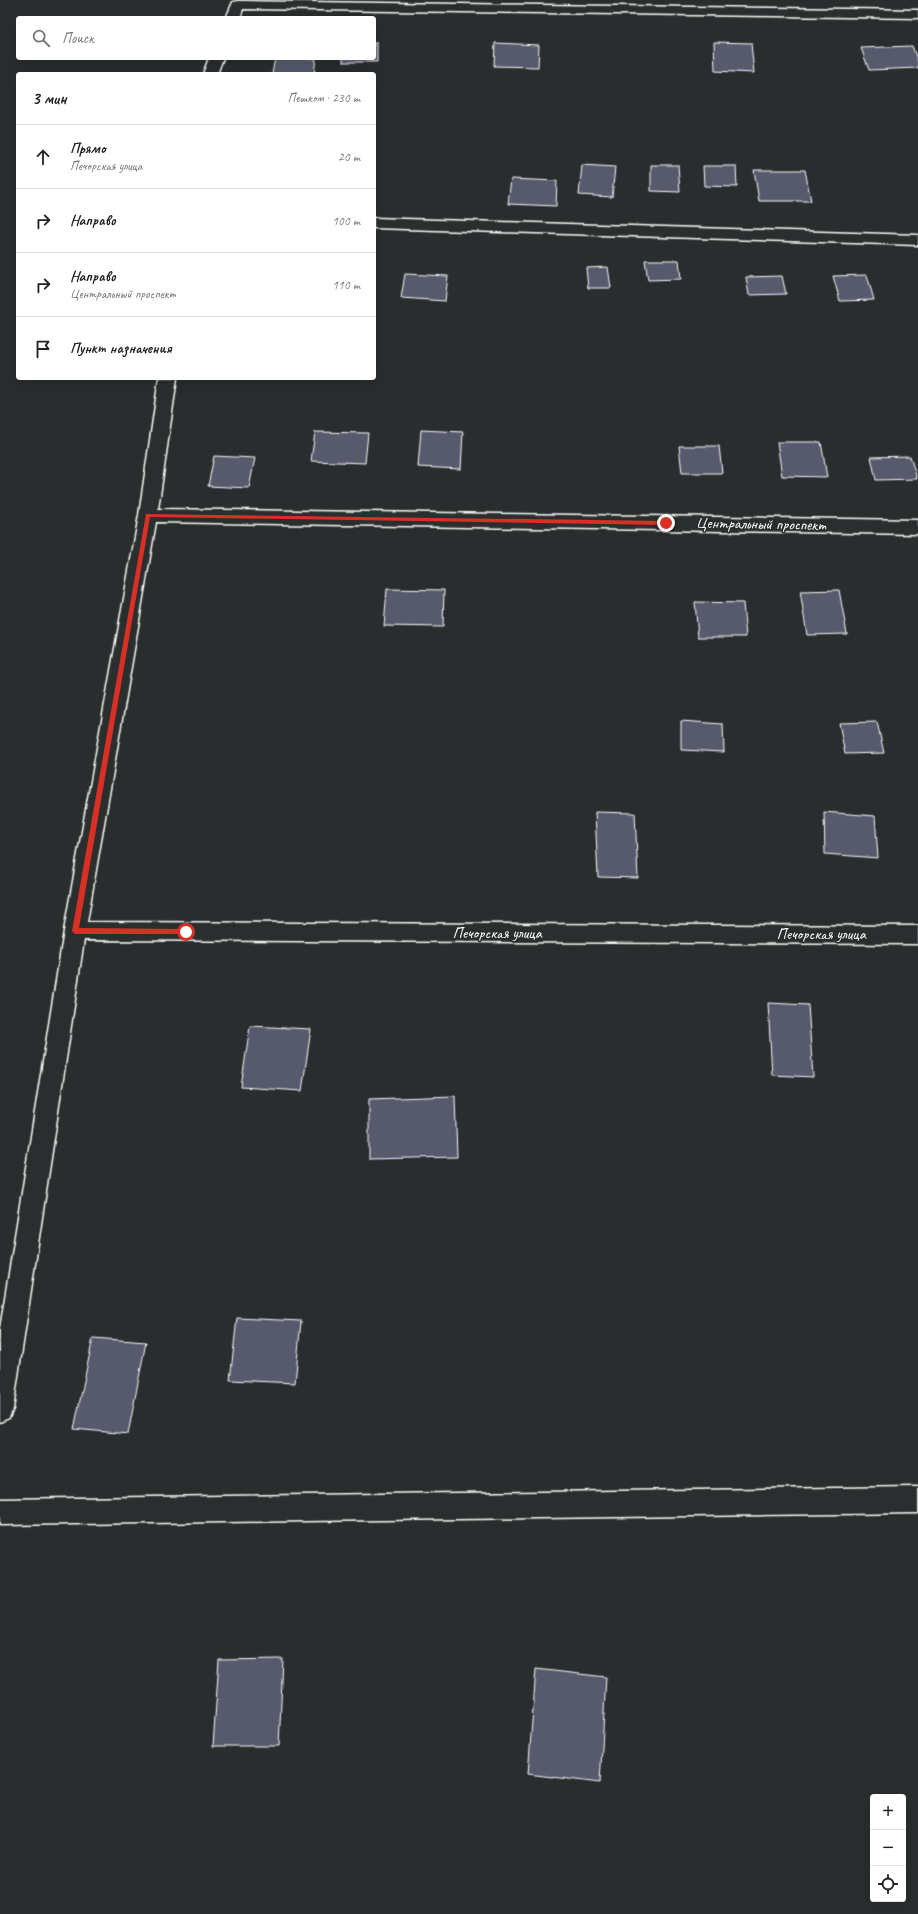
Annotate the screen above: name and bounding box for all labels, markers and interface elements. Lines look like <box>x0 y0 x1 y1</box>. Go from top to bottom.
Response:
search box <box>16 16 376 60</box>
icon: search <box>30 27 52 49</box>
text: Поиск <box>62 29 94 48</box>
text: 3 мин <box>32 88 67 109</box>
text: Пешком · 230 m <box>287 90 360 106</box>
text: Прямо <box>70 139 106 158</box>
icon: ahead <box>32 146 54 168</box>
text: 20 m <box>338 149 360 165</box>
text: Печорская улица <box>70 158 143 174</box>
icon: right <box>32 210 54 232</box>
text: Направо <box>70 211 116 230</box>
text: 100 m <box>332 213 360 229</box>
text: Направо <box>70 267 116 286</box>
icon: right <box>32 274 54 296</box>
text: 110 m <box>332 277 360 293</box>
text: Центральный проспект <box>70 286 176 302</box>
icon: arrive <box>32 338 54 360</box>
text: Пункт назначения <box>70 339 172 358</box>
street label: Центральный проспект <box>696 513 827 535</box>
route end <box>657 514 675 532</box>
route start <box>177 923 195 941</box>
street label: Печорская улица <box>452 923 543 943</box>
street label: Печорская улица <box>776 924 867 944</box>
map controls <box>870 1794 906 1902</box>
button: + <box>870 1794 906 1830</box>
button: − <box>870 1830 906 1866</box>
button: locate <box>870 1866 906 1902</box>

